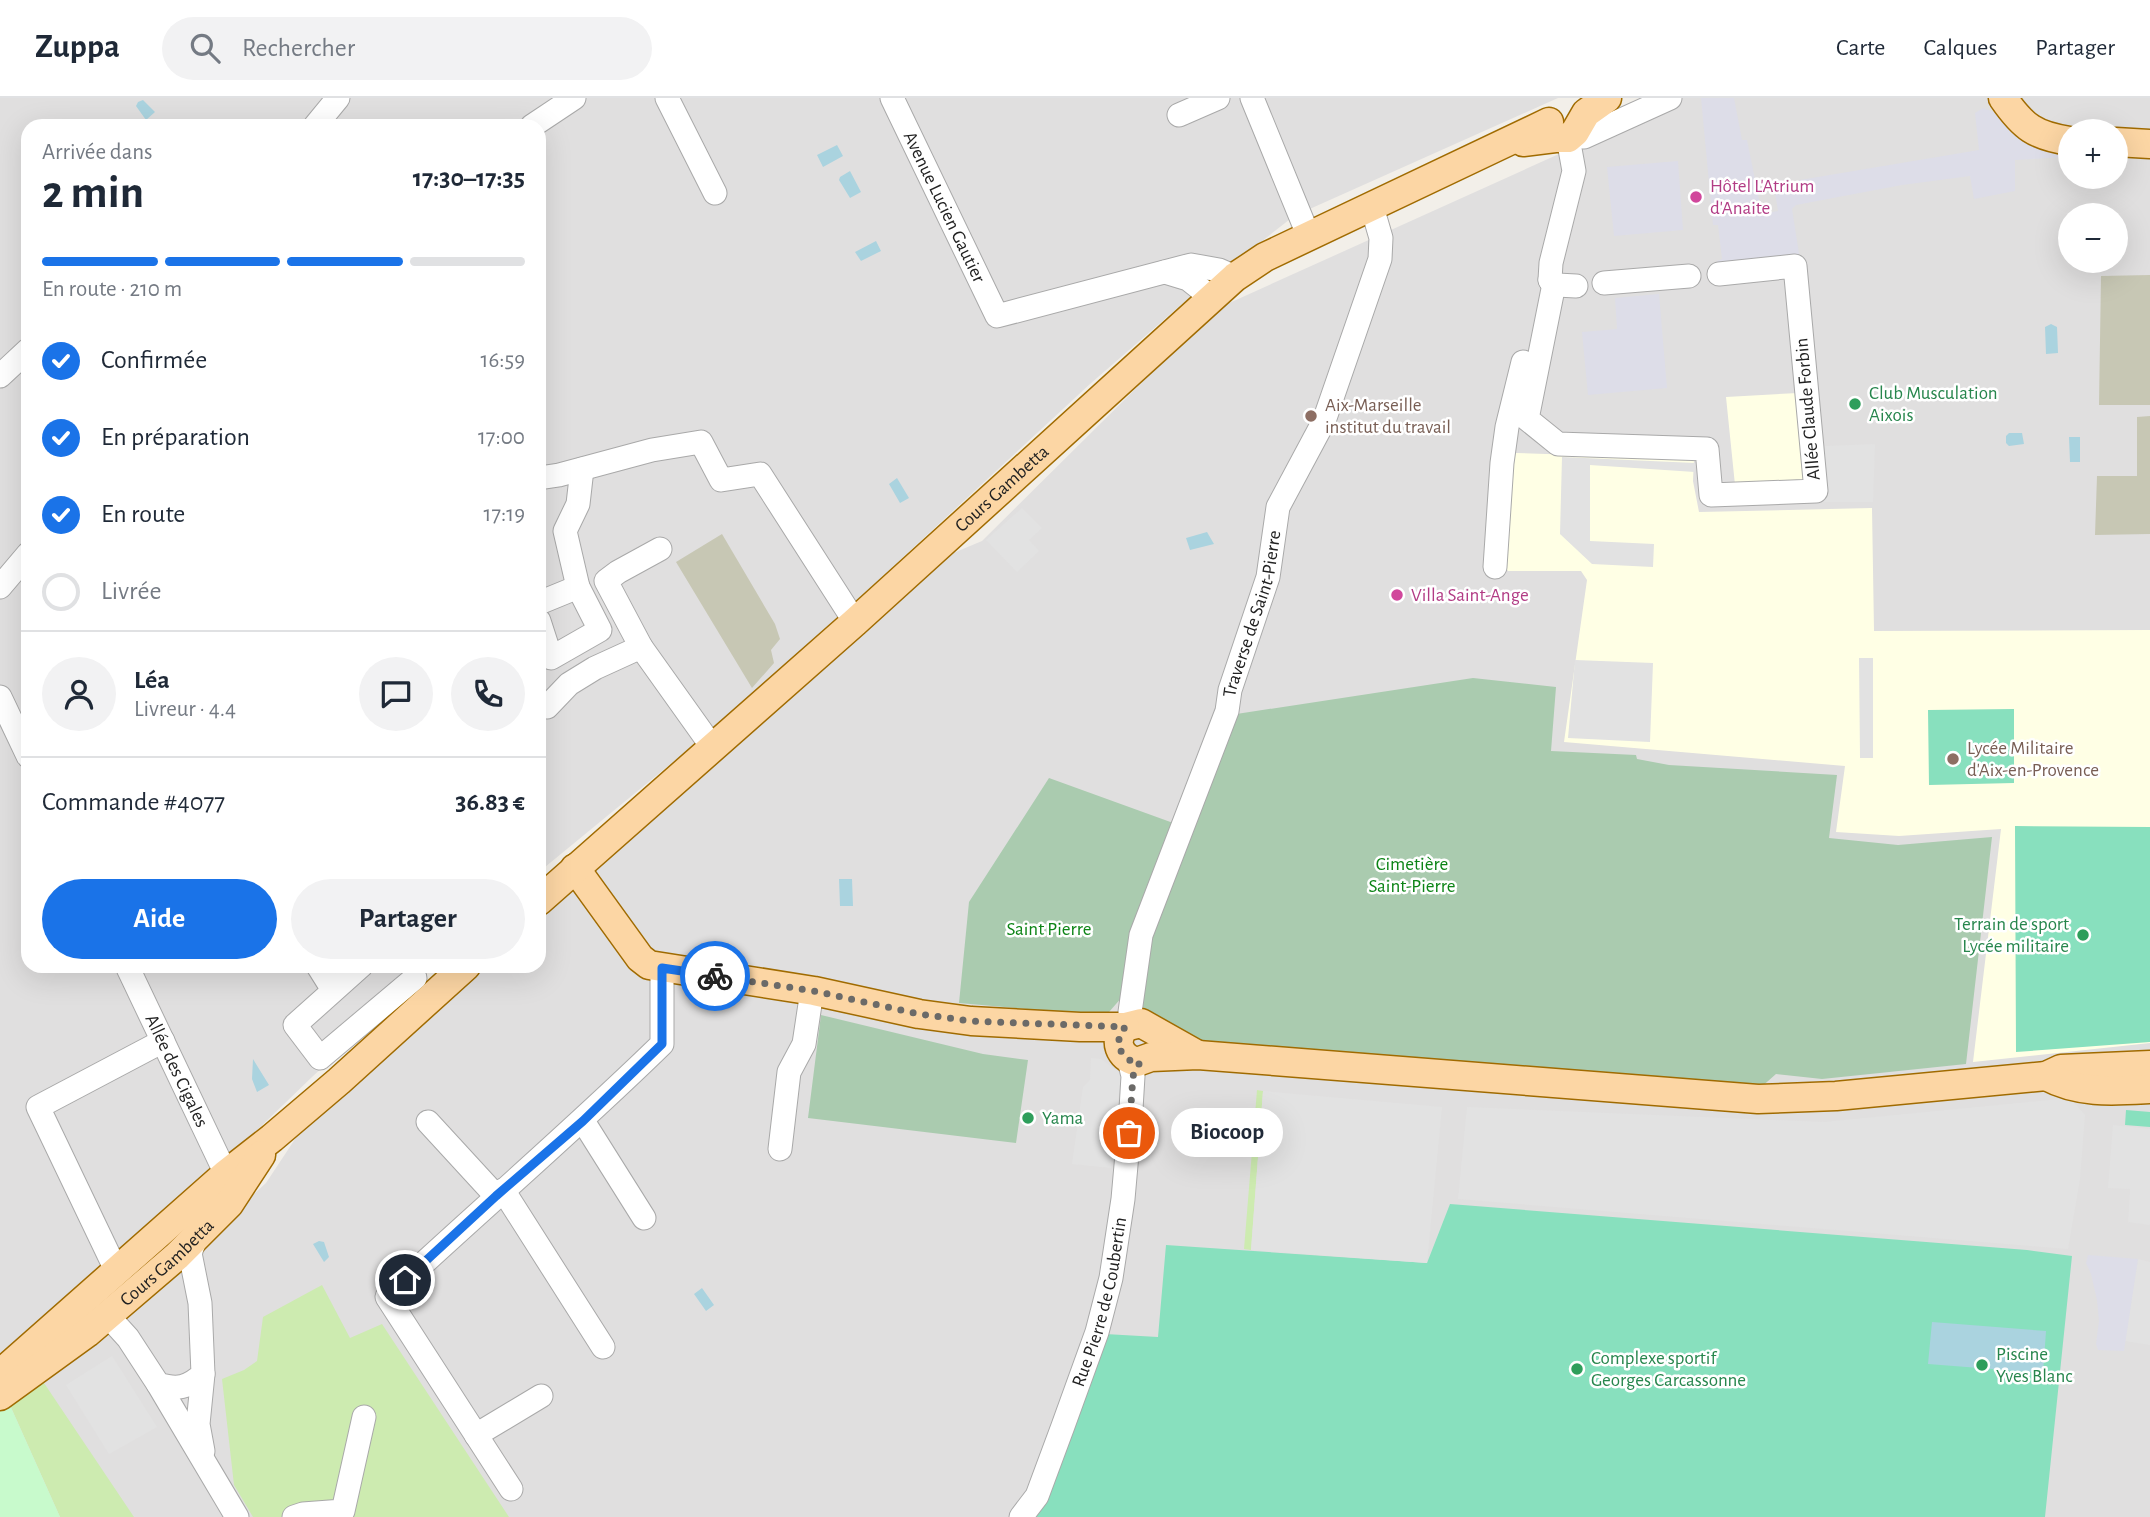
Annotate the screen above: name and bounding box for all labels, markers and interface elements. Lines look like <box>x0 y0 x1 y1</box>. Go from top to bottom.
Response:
search box <box>162 17 652 80</box>
icon: search <box>186 29 224 67</box>
text: Zuppa <box>35 31 120 64</box>
text: Rechercher <box>242 35 355 61</box>
text: Carte <box>1836 36 1885 60</box>
text: Calques <box>1923 36 1997 60</box>
text: Partager <box>2035 36 2115 60</box>
map controls <box>2058 119 2128 273</box>
button: + <box>2058 119 2128 189</box>
street label: Avenue Lucien Gautier <box>900 129 989 285</box>
text: Arrivée dans <box>42 141 153 164</box>
text: 17:30–17:35 <box>413 165 525 191</box>
text: 2 min <box>42 170 144 216</box>
place label: Hôtel L'Atrium d'Anaite <box>1710 177 1815 218</box>
marker: Hôtel L'Atrium d'Anaite <box>1688 189 1704 205</box>
button: − <box>2058 203 2128 273</box>
text: En route · 210 m <box>42 278 182 301</box>
street label: Allée Claude Forbin <box>1792 337 1824 481</box>
icon: check <box>42 342 80 380</box>
text: Confirmée <box>101 347 207 373</box>
text: 16:59 <box>481 349 525 372</box>
place label: Club Musculation Aixois <box>1869 384 1998 425</box>
place label: Aix-Marseille institut du travail <box>1325 396 1451 437</box>
marker: Club Musculation Aixois <box>1847 396 1863 412</box>
marker: Aix-Marseille institut du travail <box>1303 408 1319 424</box>
icon: check <box>42 419 80 457</box>
text: En préparation <box>101 424 250 450</box>
text: 17:00 <box>478 426 525 449</box>
street label: Cours Gambetta <box>951 441 1053 536</box>
icon: check <box>42 496 80 534</box>
text: En route <box>101 501 185 527</box>
text: 17:19 <box>484 503 525 526</box>
street label: Traverse de Saint-Pierre <box>1220 529 1284 698</box>
text: Livrée <box>101 578 161 604</box>
place label: Villa Saint-Ange <box>1411 586 1529 605</box>
marker: Villa Saint-Ange <box>1389 587 1405 603</box>
button: person <box>42 657 116 731</box>
button: chat <box>359 657 433 731</box>
button: phone <box>451 657 525 731</box>
text: Léa <box>134 667 170 693</box>
text: Livreur · 4.4 <box>134 698 236 721</box>
place label: Lycée Militaire d'Aix-en-Provence <box>1967 739 2099 780</box>
marker: Lycée Militaire d'Aix-en-Provence <box>1945 751 1961 767</box>
text: Commande #4077 <box>42 789 225 815</box>
text: 36.83 € <box>455 789 525 815</box>
park label: Cimetière Saint-Pierre <box>1368 855 1456 896</box>
button: Aide <box>42 879 277 959</box>
button: Partager <box>291 879 525 959</box>
place label: Terrain de sport Lycée militaire <box>1954 915 2069 956</box>
park label: Saint Pierre <box>1006 920 1092 939</box>
marker: Terrain de sport Lycée militaire <box>2075 927 2091 943</box>
courier <box>680 941 750 1011</box>
icon: bike <box>696 957 734 995</box>
street label: Allée des Cigales <box>142 1011 212 1130</box>
pin <box>1099 1103 1159 1163</box>
callout: Biocoop <box>1171 1108 1283 1158</box>
place label: Yama <box>1042 1109 1084 1128</box>
marker: Yama <box>1020 1110 1036 1126</box>
icon: bag <box>1110 1114 1148 1152</box>
text: Biocoop <box>1190 1121 1264 1144</box>
street label: Cours Gambetta <box>117 1215 218 1310</box>
street label: Rue Pierre de Coubertin <box>1069 1216 1130 1389</box>
pin <box>375 1250 435 1310</box>
icon: home <box>386 1261 424 1299</box>
place label: Piscine Yves Blanc <box>1996 1345 2073 1386</box>
place label: Complexe sportif Georges Carcassonne <box>1591 1349 1746 1390</box>
marker: Piscine Yves Blanc <box>1974 1357 1990 1373</box>
marker: Complexe sportif Georges Carcassonne <box>1569 1361 1585 1377</box>

